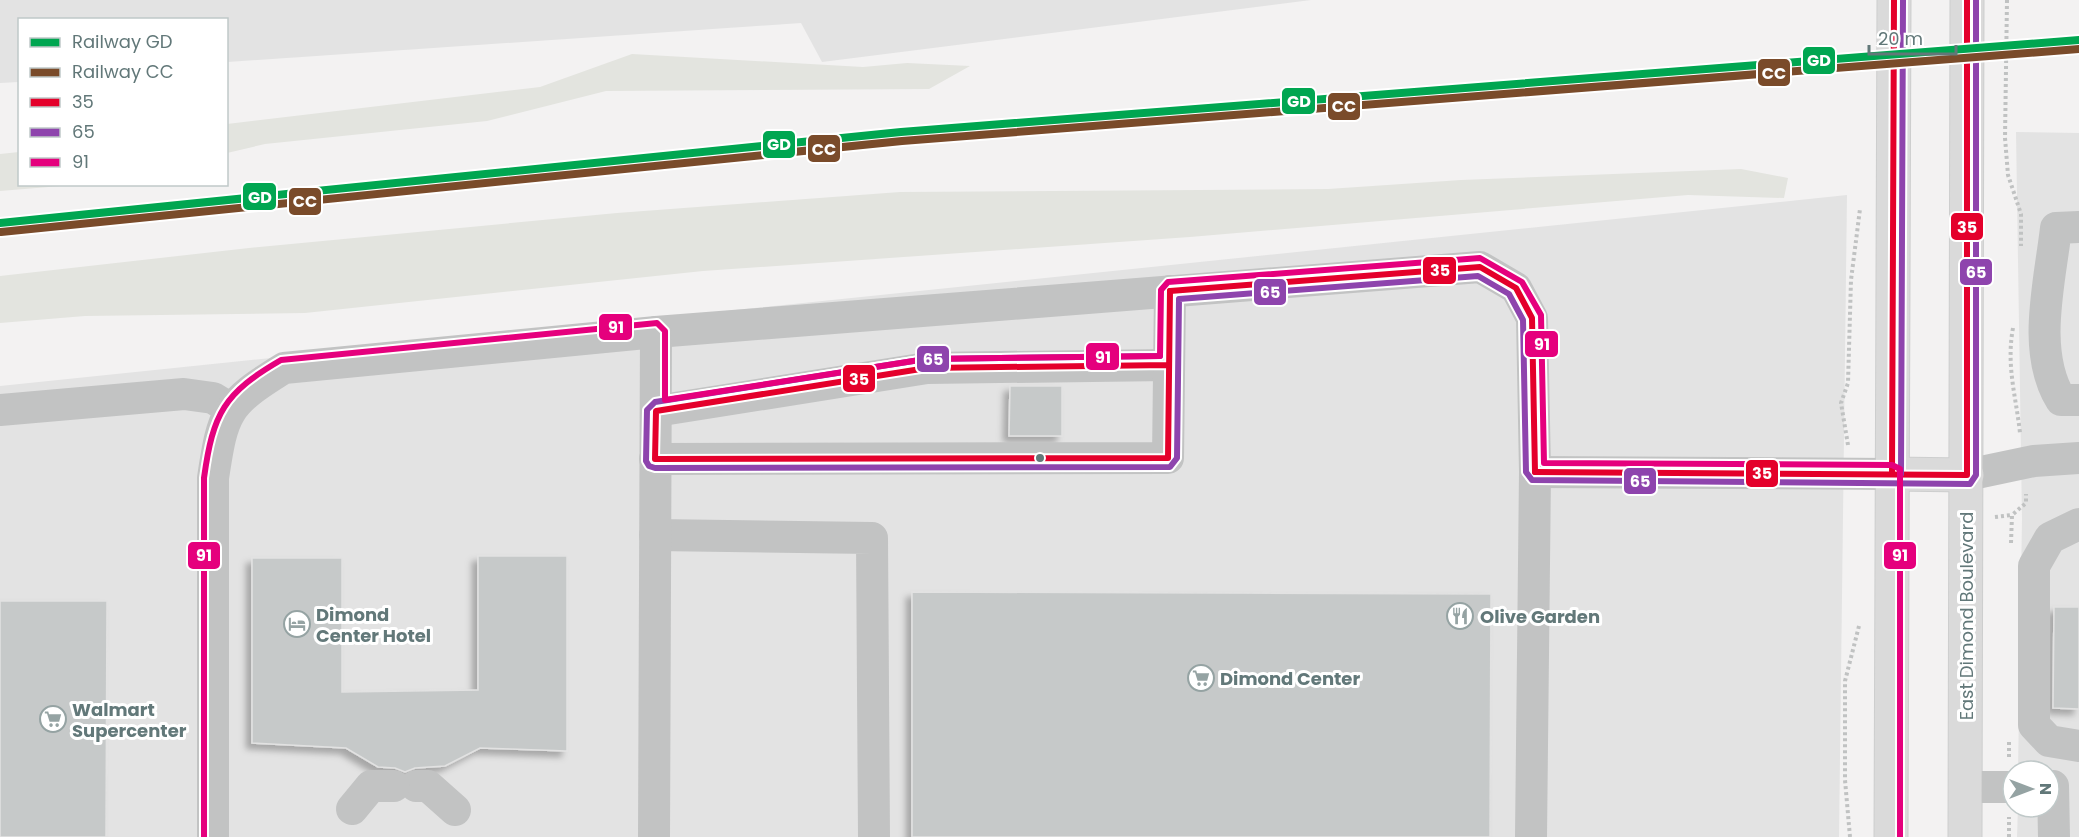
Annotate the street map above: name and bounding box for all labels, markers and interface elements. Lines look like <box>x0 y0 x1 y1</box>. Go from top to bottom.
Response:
legend <box>18 18 228 186</box>
scale bar <box>1869 18 1956 56</box>
text: 20 m <box>1878 26 1923 51</box>
text: Railway GD <box>72 29 173 54</box>
line badge: GD <box>1802 46 1836 75</box>
text: GD <box>1807 49 1831 72</box>
line badge: CC <box>1757 58 1791 87</box>
text: Railway CC <box>72 59 174 84</box>
text: CC <box>1762 62 1786 85</box>
line badge: GD <box>1281 87 1316 115</box>
text: 35 <box>72 89 94 114</box>
text: GD <box>1287 90 1311 113</box>
line badge: CC <box>1327 92 1361 121</box>
text: CC <box>1332 95 1356 118</box>
text: 65 <box>72 119 95 144</box>
line badge: GD <box>762 130 796 159</box>
text: GD <box>767 133 791 156</box>
line badge: CC <box>807 134 841 163</box>
text: CC <box>812 138 836 161</box>
text: 91 <box>72 149 89 174</box>
line badge: GD <box>242 182 277 211</box>
text: GD <box>248 186 272 209</box>
line badge: CC <box>288 187 322 216</box>
text: CC <box>293 190 317 213</box>
line badge: 35 <box>1950 212 1984 241</box>
text: 35 <box>1957 216 1977 239</box>
line badge: 35 <box>1422 256 1457 285</box>
line badge: 65 <box>1959 258 1993 286</box>
text: 35 <box>1430 259 1450 282</box>
text: 65 <box>1966 261 1986 284</box>
line badge: 65 <box>1253 278 1287 306</box>
text: 65 <box>1260 281 1280 304</box>
line badge: 91 <box>598 313 633 341</box>
text: 91 <box>608 316 624 339</box>
line badge: 91 <box>1524 330 1559 358</box>
text: 91 <box>1534 333 1550 356</box>
line badge: 91 <box>1085 342 1120 371</box>
line badge: 65 <box>916 345 950 373</box>
text: 91 <box>1095 346 1111 369</box>
text: 65 <box>923 348 943 371</box>
line badge: 35 <box>842 364 876 393</box>
text: 35 <box>849 368 869 391</box>
unlabelled marker <box>1034 452 1046 464</box>
line badge: 35 <box>1745 459 1779 488</box>
text: 35 <box>1752 462 1772 485</box>
line badge: 65 <box>1623 467 1657 495</box>
text: 65 <box>1630 470 1650 493</box>
street label: East Dimond Boulevard <box>1954 512 1979 720</box>
line badge: 91 <box>187 541 221 570</box>
line badge: 91 <box>1883 541 1917 570</box>
text: 91 <box>196 544 212 567</box>
text: 91 <box>1892 544 1908 567</box>
restaurant icon: Olive Garden <box>1445 601 1475 631</box>
place label: Dimond Center Hotel <box>316 602 431 648</box>
place label: Olive Garden <box>1480 604 1600 629</box>
hotel icon: Dimond Center Hotel <box>282 609 312 639</box>
supermarket icon: Dimond Center <box>1186 663 1216 693</box>
place label: Dimond Center <box>1220 666 1360 691</box>
place label: Walmart Supercenter <box>72 697 187 743</box>
supermarket icon: Walmart Supercenter <box>38 704 68 734</box>
north arrow <box>2001 759 2061 819</box>
text: N <box>2034 783 2057 795</box>

